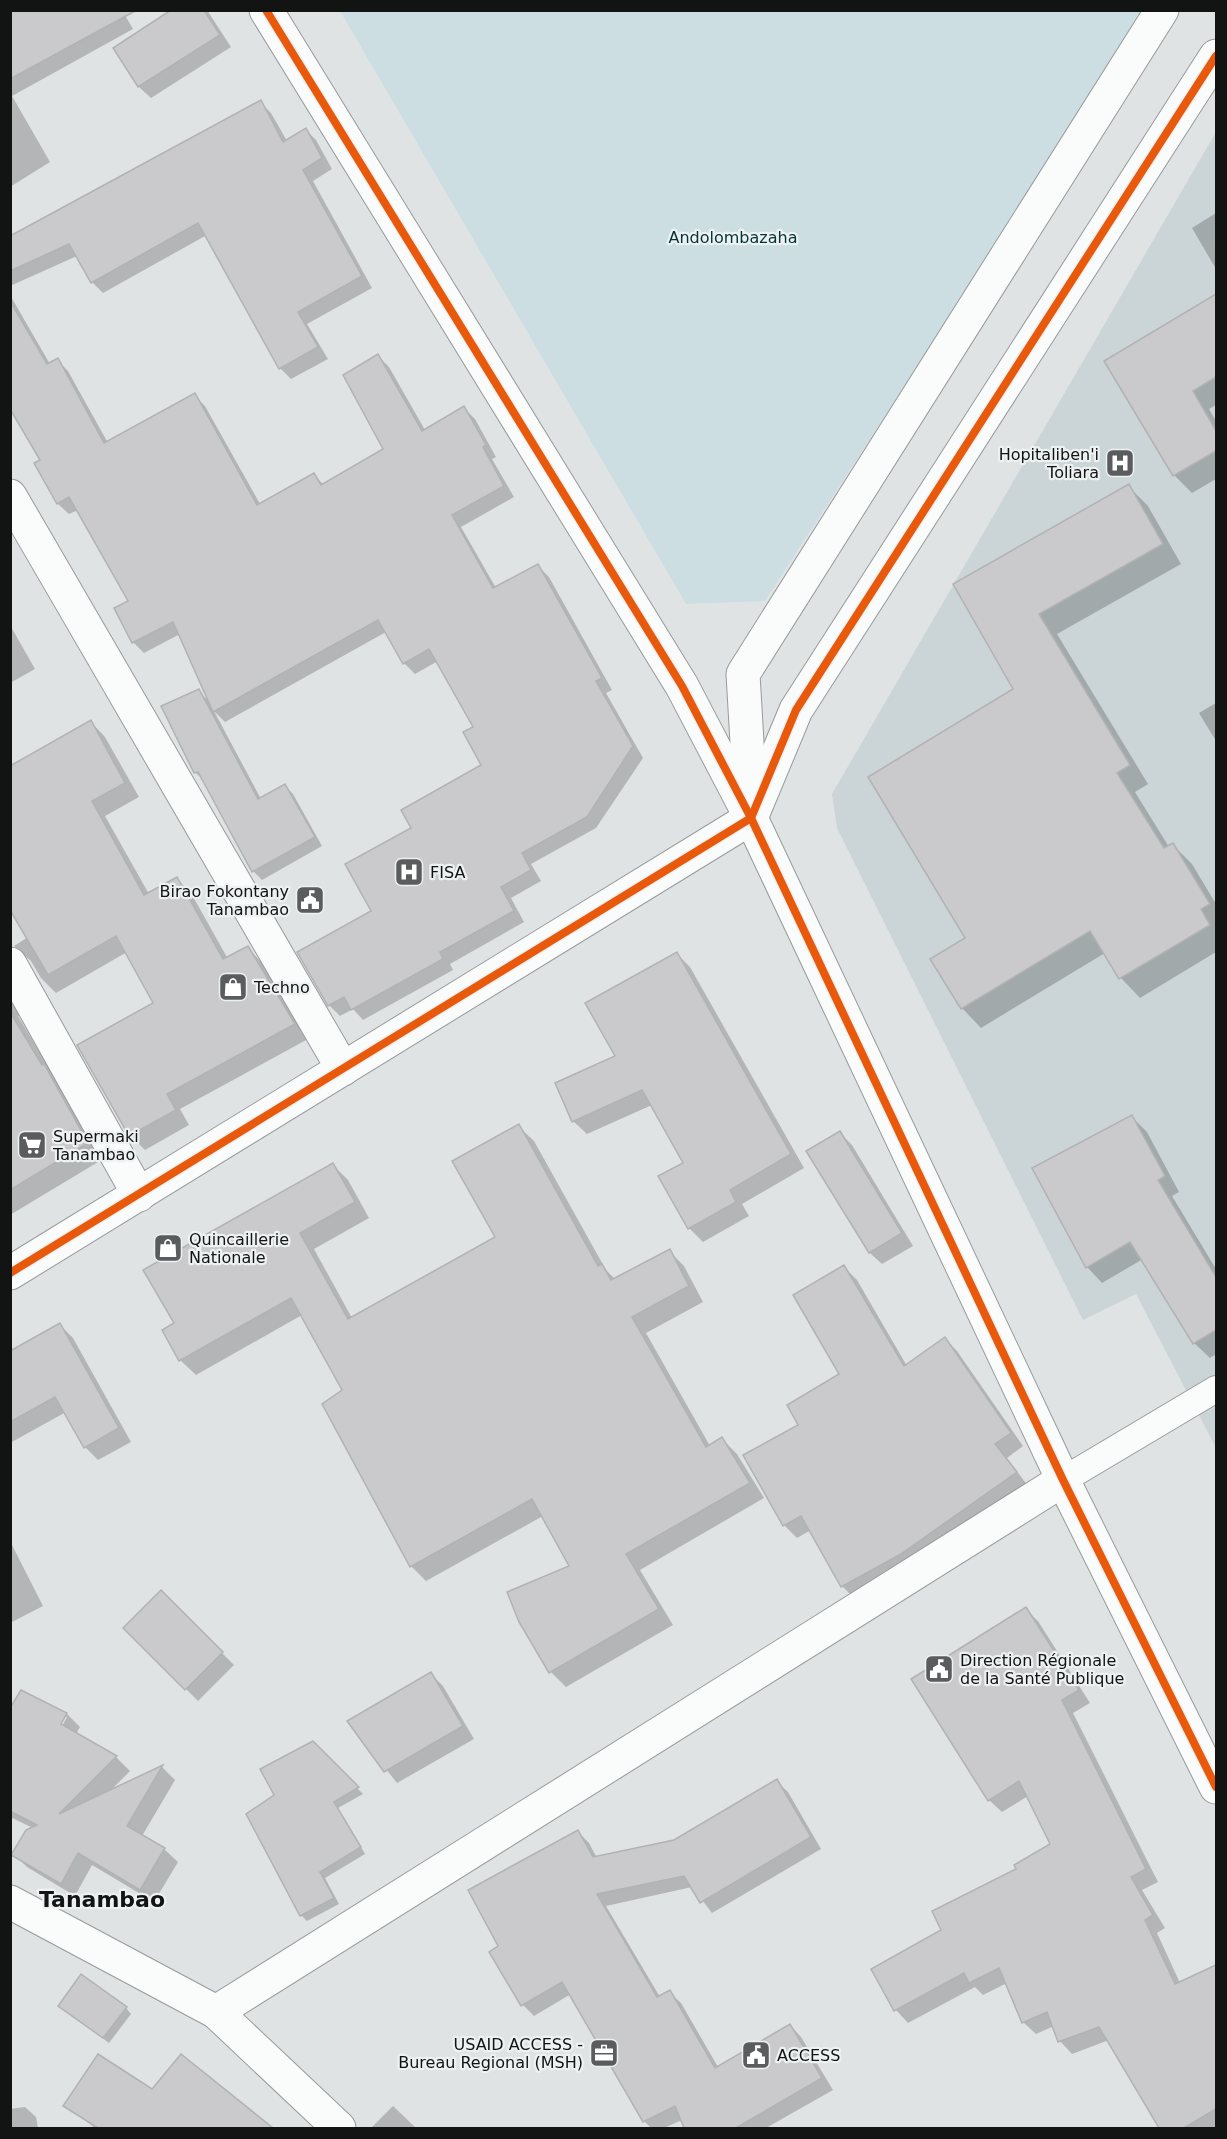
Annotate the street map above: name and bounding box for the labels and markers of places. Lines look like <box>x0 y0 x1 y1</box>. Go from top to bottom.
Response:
place label: Hopitaliben'i Toliara <box>999 445 1099 482</box>
hospital icon: Hopitaliben'i Toliara <box>1104 447 1136 479</box>
hospital icon: FISA <box>393 856 425 888</box>
place label: FISA <box>430 863 465 882</box>
place label: Birao Fokontany Tanambao <box>160 882 289 919</box>
public building icon: Birao Fokontany Tanambao <box>294 884 326 916</box>
shop icon: Techno <box>217 971 249 1003</box>
place label: Techno <box>253 978 310 997</box>
place label: Supermaki Tanambao <box>52 1127 139 1164</box>
supermarket icon: Supermaki Tanambao <box>16 1129 48 1161</box>
place label: Quincaillerie Nationale <box>189 1230 289 1267</box>
shop icon: Quincaillerie Nationale <box>152 1232 184 1264</box>
place label: Direction Régionale de la Santé Publique <box>960 1651 1124 1688</box>
public building icon: Direction Régionale de la Santé Publique <box>923 1653 955 1685</box>
place label: USAID ACCESS - Bureau Regional (MSH) <box>398 2035 583 2072</box>
office icon: USAID ACCESS - Bureau Regional (MSH) <box>588 2037 620 2069</box>
public building icon: ACCESS <box>740 2039 772 2071</box>
place label: ACCESS <box>777 2046 840 2065</box>

